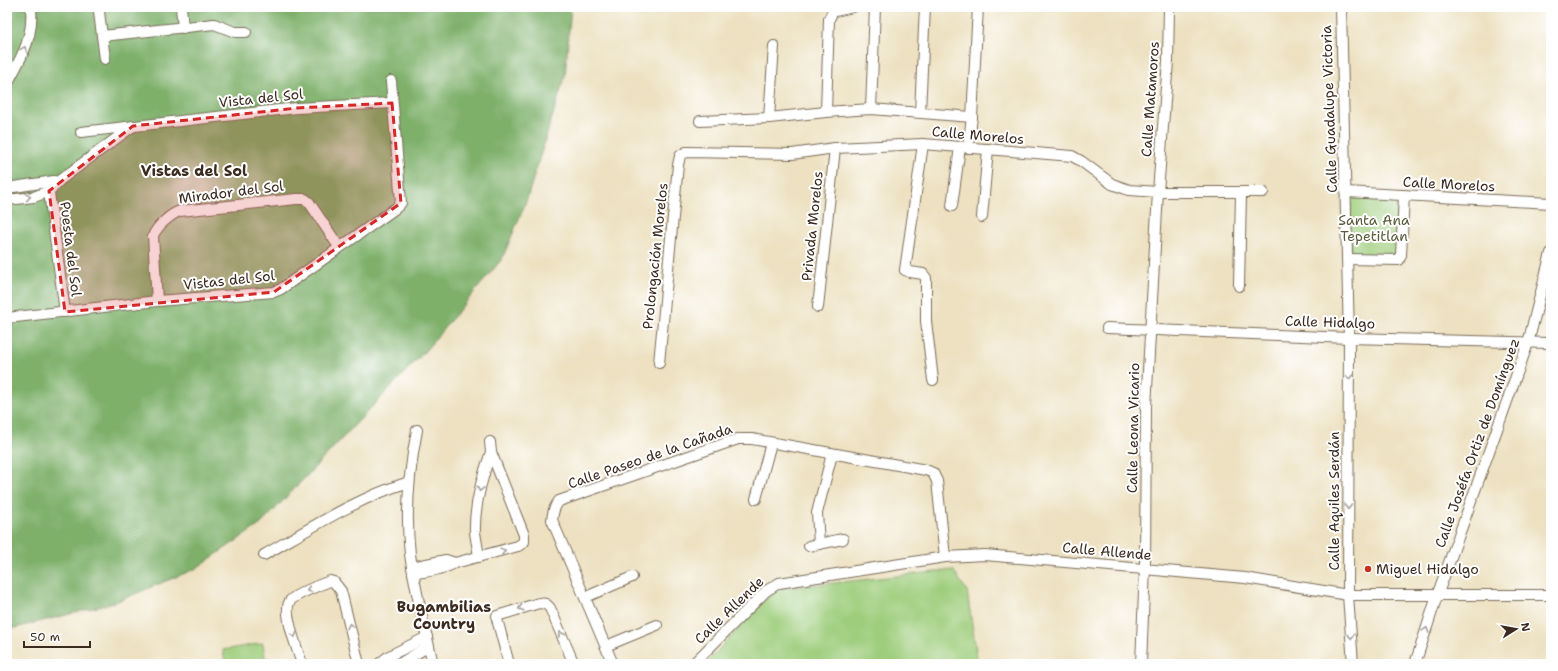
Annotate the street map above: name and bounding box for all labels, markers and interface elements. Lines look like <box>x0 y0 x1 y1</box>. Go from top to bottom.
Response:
street label: Calle Guadalupe Victoria <box>1317 25 1341 193</box>
street label: Calle Matamoros <box>1137 40 1163 157</box>
one-way arrow <box>19 46 28 53</box>
street label: Vista del Sol <box>218 85 305 111</box>
street label: Calle Morelos <box>931 122 1025 148</box>
district label: Vistas del Sol <box>141 161 247 181</box>
street label: Privada Morelos <box>797 170 827 282</box>
street label: Calle Morelos <box>1402 173 1496 195</box>
street label: Mirador del Sol <box>177 177 285 207</box>
street label: Prolongación Morelos <box>638 182 672 330</box>
one-way arrow <box>25 193 32 202</box>
street label: Puesta del Sol <box>56 201 86 298</box>
park label: Santa Ana Tepetitlan <box>1338 211 1410 245</box>
street label: Vistas del Sol <box>182 266 276 294</box>
street label: Calle Hidalgo <box>1285 311 1375 333</box>
street label: Calle Joséfa Ortiz de Domínguez <box>1431 336 1523 550</box>
street label: Calle Leona Vicario <box>1123 363 1143 493</box>
one-way arrow <box>1345 374 1353 380</box>
street label: Calle Paseo de la Cañada <box>565 419 735 493</box>
street label: Calle Aquiles Serdán <box>1325 431 1343 571</box>
one-way arrow <box>477 486 485 492</box>
one-way arrow <box>1344 504 1352 510</box>
street label: Calle Allende <box>1062 538 1152 564</box>
one-way arrow <box>500 547 507 555</box>
place label: Miguel Hidalgo <box>1376 560 1479 578</box>
marker: Miguel Hidalgo <box>1363 564 1373 574</box>
street label: Calle Allende <box>691 572 767 648</box>
one-way arrow <box>306 585 314 593</box>
district label: Bugambilias Country <box>397 597 491 634</box>
one-way arrow <box>518 603 525 612</box>
north arrow <box>1496 609 1536 649</box>
text: N <box>1517 621 1534 633</box>
scale bar <box>24 623 90 649</box>
one-way arrow <box>346 623 354 629</box>
one-way arrow <box>1421 626 1430 633</box>
text: 50 m <box>30 629 60 645</box>
one-way arrow <box>557 630 565 637</box>
one-way arrow <box>289 631 297 638</box>
one-way arrow <box>1346 633 1355 639</box>

